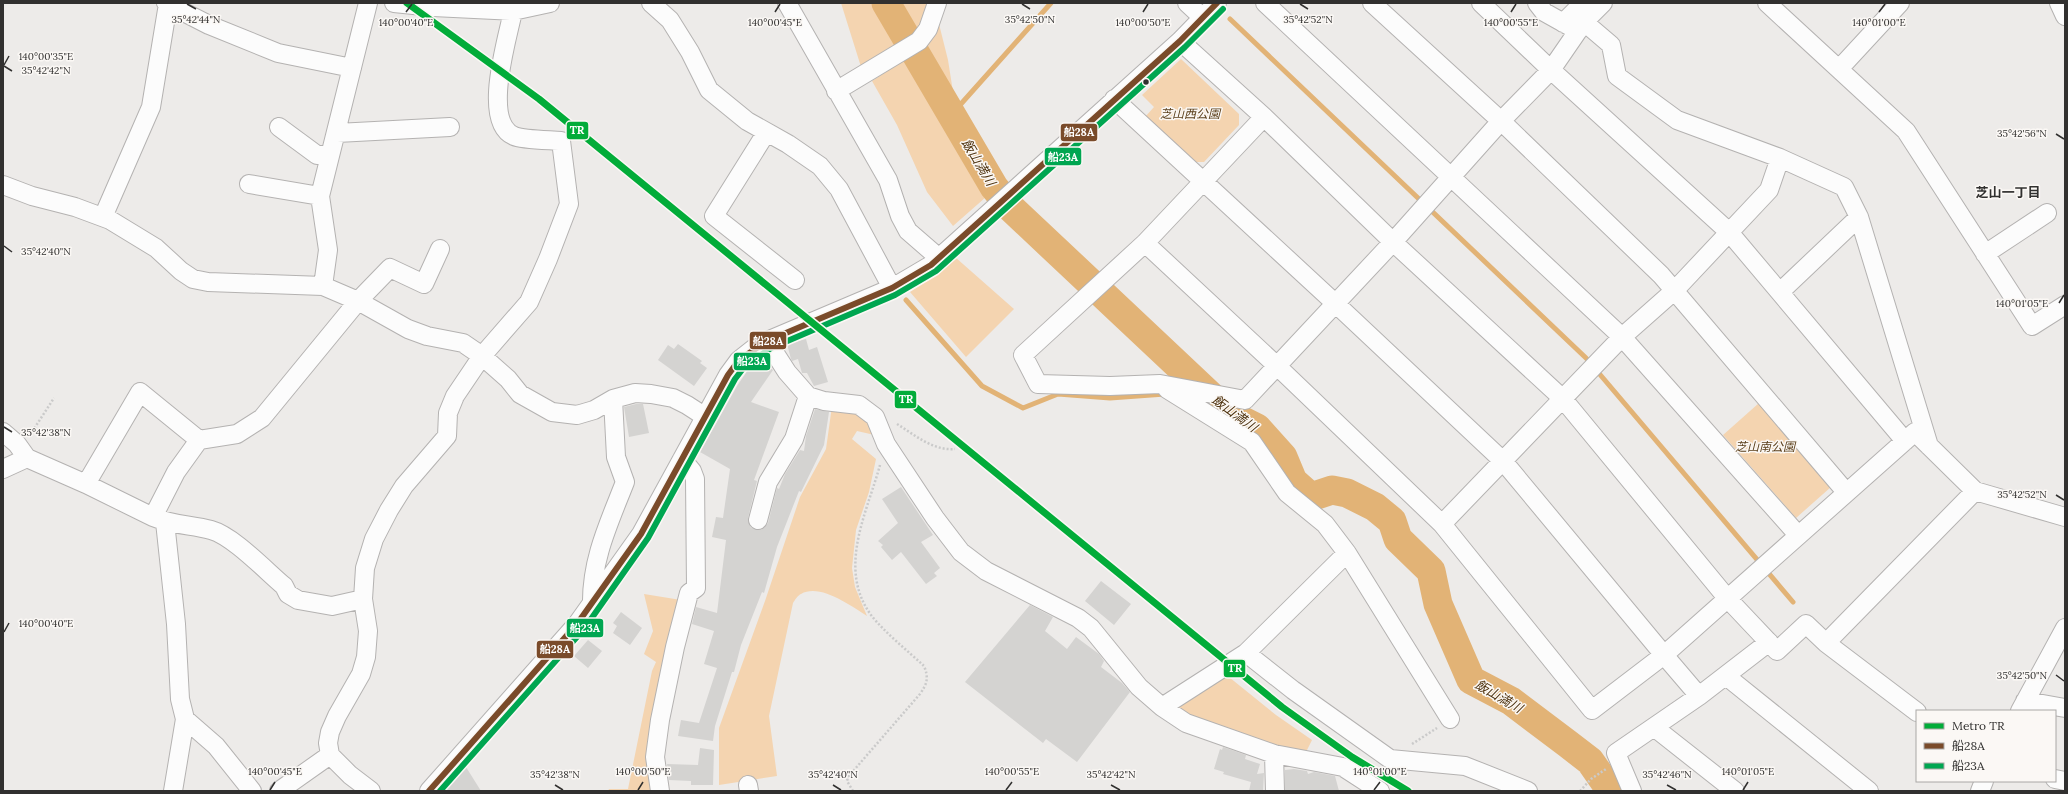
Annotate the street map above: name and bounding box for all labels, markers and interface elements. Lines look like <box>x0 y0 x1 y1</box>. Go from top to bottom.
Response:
text: 35°42'44"N <box>172 13 221 26</box>
text: 35°42'50"N <box>1005 13 1056 26</box>
text: 35°42'52"N <box>1283 13 1333 26</box>
text: 140°00'40"E <box>379 16 433 29</box>
text: 140°00'45"E <box>748 16 802 29</box>
text: 140°00'50"E <box>1115 16 1171 29</box>
text: 140°00'55"E <box>1484 16 1538 29</box>
text: 140°01'00"E <box>1852 16 1906 29</box>
text: 140°00'35"E <box>19 50 73 63</box>
text: 35°42'42"N <box>21 64 71 77</box>
unlabelled marker <box>1141 77 1151 87</box>
park label: 芝山西公園 <box>1160 106 1222 121</box>
line badge: TR <box>566 121 589 140</box>
text: TR <box>570 123 585 137</box>
line badge: 船28A <box>1060 123 1098 142</box>
text: 船28A <box>1064 125 1095 139</box>
text: 35°42'56"N <box>1997 127 2047 140</box>
water label: 飯山満川 <box>958 136 1000 191</box>
line badge: 船23A <box>1044 147 1082 166</box>
text: 船23A <box>1048 150 1079 164</box>
district label: 芝山一丁目 <box>1975 184 2041 201</box>
text: 35°42'40"N <box>21 245 71 258</box>
text: 140°01'05"E <box>1996 297 2048 310</box>
line badge: 船28A <box>749 331 787 350</box>
text: 船28A <box>753 334 784 348</box>
line badge: 船23A <box>733 352 771 371</box>
text: 船23A <box>737 354 768 368</box>
line badge: TR <box>894 390 917 409</box>
water label: 飯山満川 <box>1209 391 1262 437</box>
text: TR <box>899 392 914 406</box>
text: 35°42'38"N <box>21 426 71 439</box>
park label: 芝山南公園 <box>1735 439 1797 454</box>
text: 35°42'52"N <box>1997 488 2047 501</box>
text: 140°00'40"E <box>19 617 73 630</box>
line badge: 船23A <box>566 618 604 638</box>
text: 船23A <box>570 621 601 635</box>
line badge: 船28A <box>536 640 574 659</box>
text: 船28A <box>540 642 571 656</box>
line badge: TR <box>1223 659 1246 678</box>
text: TR <box>1228 661 1243 675</box>
text: 35°42'50"N <box>1997 669 2048 682</box>
water label: 飯山満川 <box>1472 676 1527 718</box>
legend <box>1916 710 2056 782</box>
text: Metro TR <box>1952 718 2005 733</box>
text: 船28A <box>1952 738 1985 753</box>
text: 船23A <box>1952 758 1985 773</box>
text: 140°00'45"E <box>248 765 302 778</box>
text: 140°00'50"E <box>615 765 671 778</box>
text: 140°00'55"E <box>985 765 1039 778</box>
text: 140°01'00"E <box>1353 765 1407 778</box>
text: 140°01'05"E <box>1722 765 1774 778</box>
text: 35°42'38"N <box>530 768 580 781</box>
text: 35°42'40"N <box>808 768 858 781</box>
text: 35°42'42"N <box>1086 768 1136 781</box>
text: 35°42'46"N <box>1642 768 1692 781</box>

